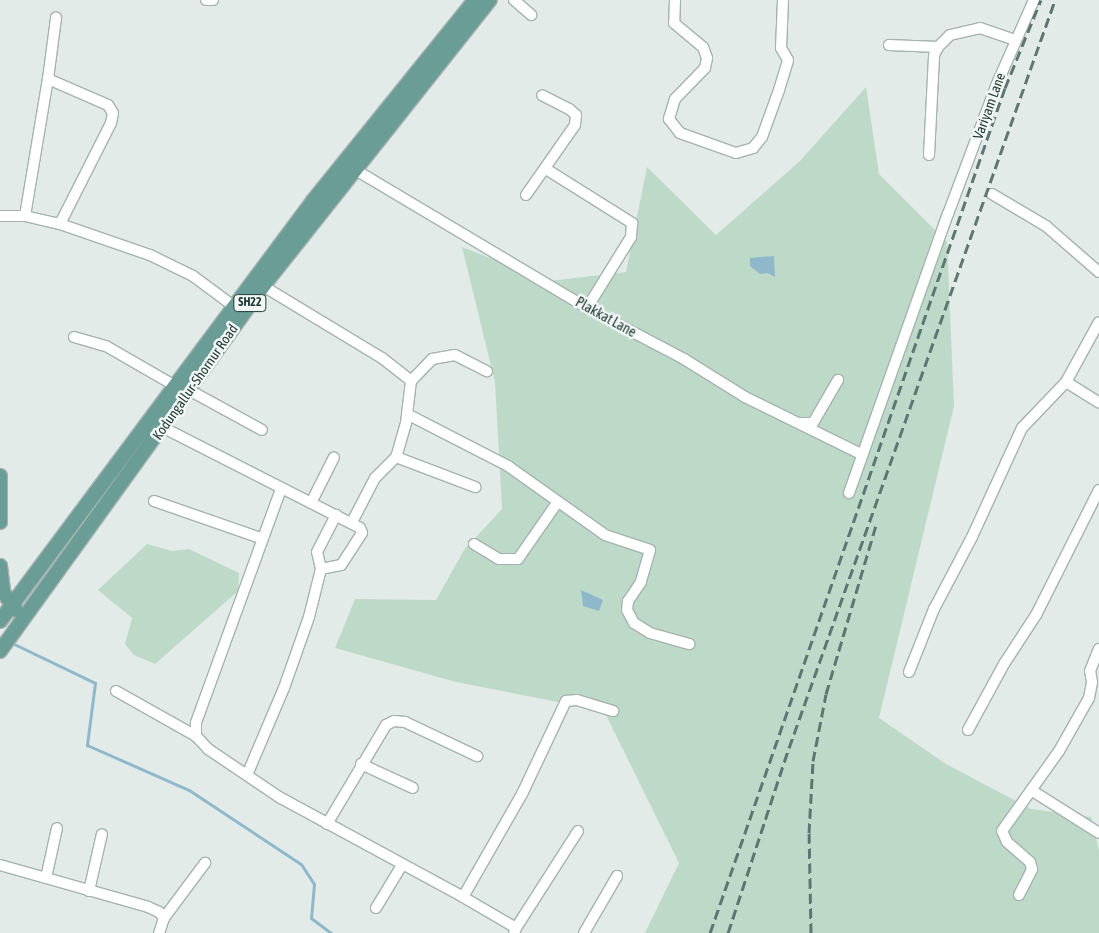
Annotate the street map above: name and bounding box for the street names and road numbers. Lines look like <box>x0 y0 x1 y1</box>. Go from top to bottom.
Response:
street label: Variyam Lane <box>969 70 1009 142</box>
street label: Plakkat Lane <box>573 293 639 341</box>
road number: SH22 <box>232 294 268 312</box>
street label: Kodungallur-Shornur Road <box>149 321 241 443</box>

